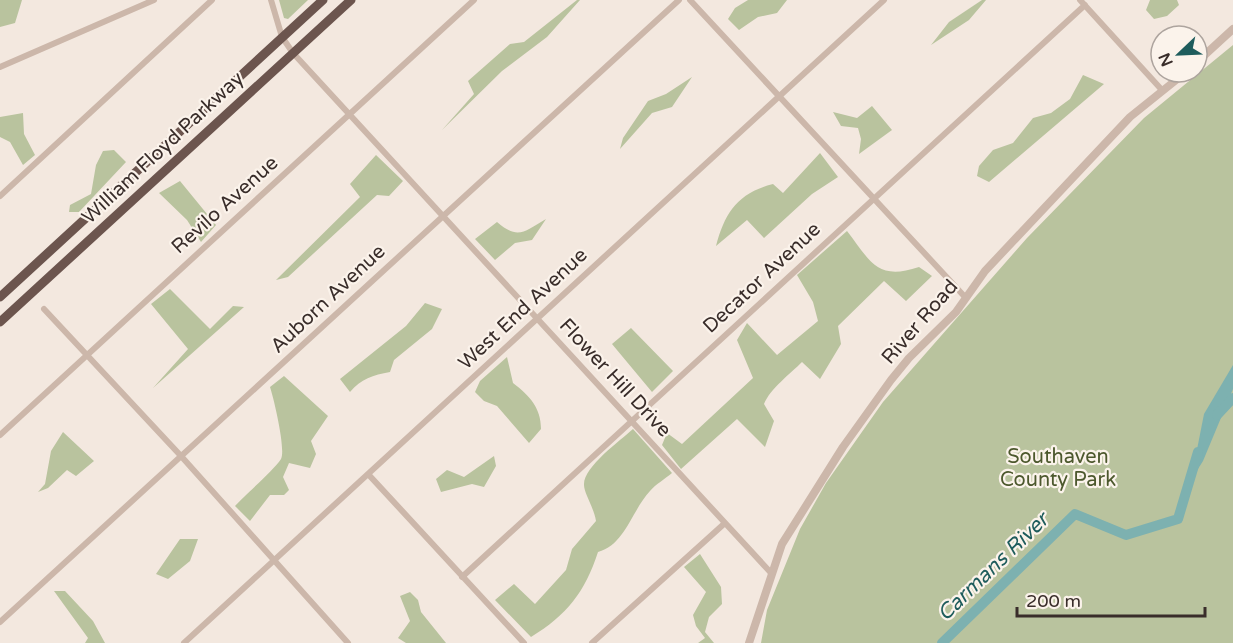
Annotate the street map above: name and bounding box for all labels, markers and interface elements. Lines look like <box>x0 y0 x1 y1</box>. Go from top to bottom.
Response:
north arrow <box>1149 24 1209 84</box>
text: N <box>1154 50 1178 69</box>
street label: William Floyd Parkway <box>77 67 249 229</box>
street label: Revilo Avenue <box>167 151 283 259</box>
street label: Decator Avenue <box>698 217 826 339</box>
street label: Auborn Avenue <box>266 240 390 358</box>
street label: West End Avenue <box>454 243 592 375</box>
street label: River Road <box>877 275 963 369</box>
street label: Flower Hill Drive <box>554 314 676 442</box>
park label: Southaven County Park <box>1000 445 1116 492</box>
water label: Carmans River <box>932 506 1056 626</box>
scale bar <box>1017 580 1204 618</box>
text: 200 m <box>1026 590 1081 612</box>

